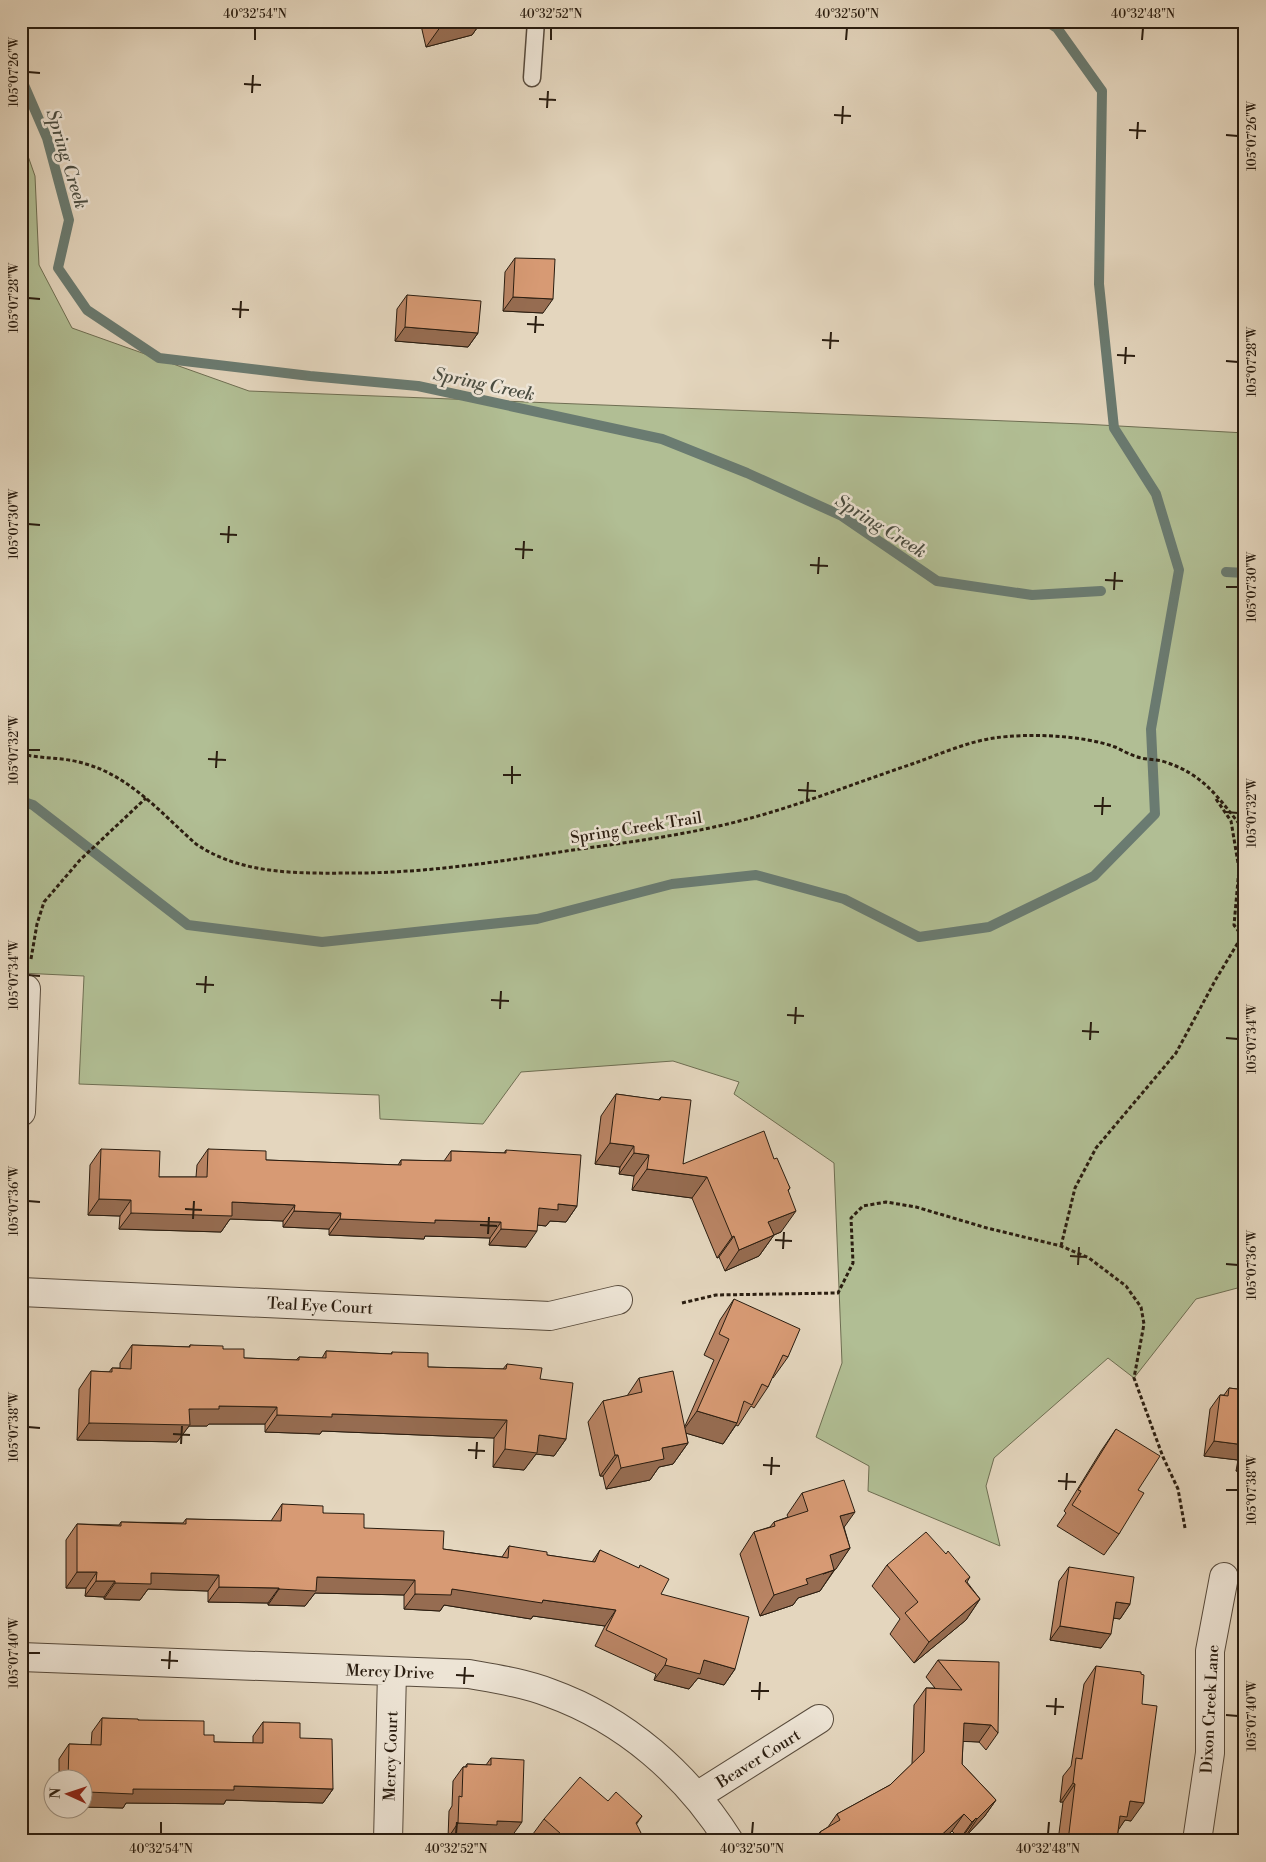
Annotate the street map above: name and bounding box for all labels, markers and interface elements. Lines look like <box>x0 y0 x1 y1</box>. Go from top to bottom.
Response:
text: 40°32'54"N <box>223 7 287 22</box>
text: 40°32'52"N <box>520 7 582 22</box>
text: 40°32'50"N <box>815 7 879 22</box>
text: 40°32'48"N <box>1111 7 1175 22</box>
text: 105°07'26"W <box>7 36 22 107</box>
text: 105°07'26"W <box>1245 100 1260 171</box>
water label: Spring Creek <box>40 106 93 212</box>
text: 105°07'28"W <box>7 262 22 333</box>
text: 105°07'28"W <box>1245 326 1260 397</box>
water label: Spring Creek <box>431 363 537 406</box>
text: 105°07'30"W <box>7 488 22 559</box>
water label: Spring Creek <box>831 489 931 564</box>
text: 105°07'30"W <box>1245 551 1260 622</box>
text: 105°07'32"W <box>7 714 22 785</box>
text: 105°07'32"W <box>1245 777 1260 848</box>
street label: Spring Creek Trail <box>569 808 704 848</box>
text: 105°07'34"W <box>7 939 22 1010</box>
text: 105°07'34"W <box>1245 1003 1260 1074</box>
text: 105°07'36"W <box>7 1165 22 1236</box>
text: 105°07'36"W <box>1245 1229 1260 1300</box>
street label: Teal Eye Court <box>266 1293 374 1319</box>
text: 105°07'38"W <box>7 1391 22 1462</box>
text: 105°07'38"W <box>1245 1454 1260 1525</box>
text: 105°07'40"W <box>7 1616 22 1688</box>
street label: Dixon Creek Lane <box>1197 1644 1223 1774</box>
street label: Mercy Drive <box>345 1660 435 1684</box>
text: 105°07'40"W <box>1245 1679 1260 1751</box>
street label: Mercy Court <box>379 1710 403 1801</box>
street label: Beaver Court <box>712 1725 805 1793</box>
north arrow <box>42 1770 92 1820</box>
text: N <box>47 1787 65 1799</box>
text: 40°32'54"N <box>129 1842 193 1857</box>
text: 40°32'52"N <box>425 1842 487 1857</box>
text: 40°32'50"N <box>720 1842 784 1857</box>
text: 40°32'48"N <box>1016 1842 1080 1857</box>

